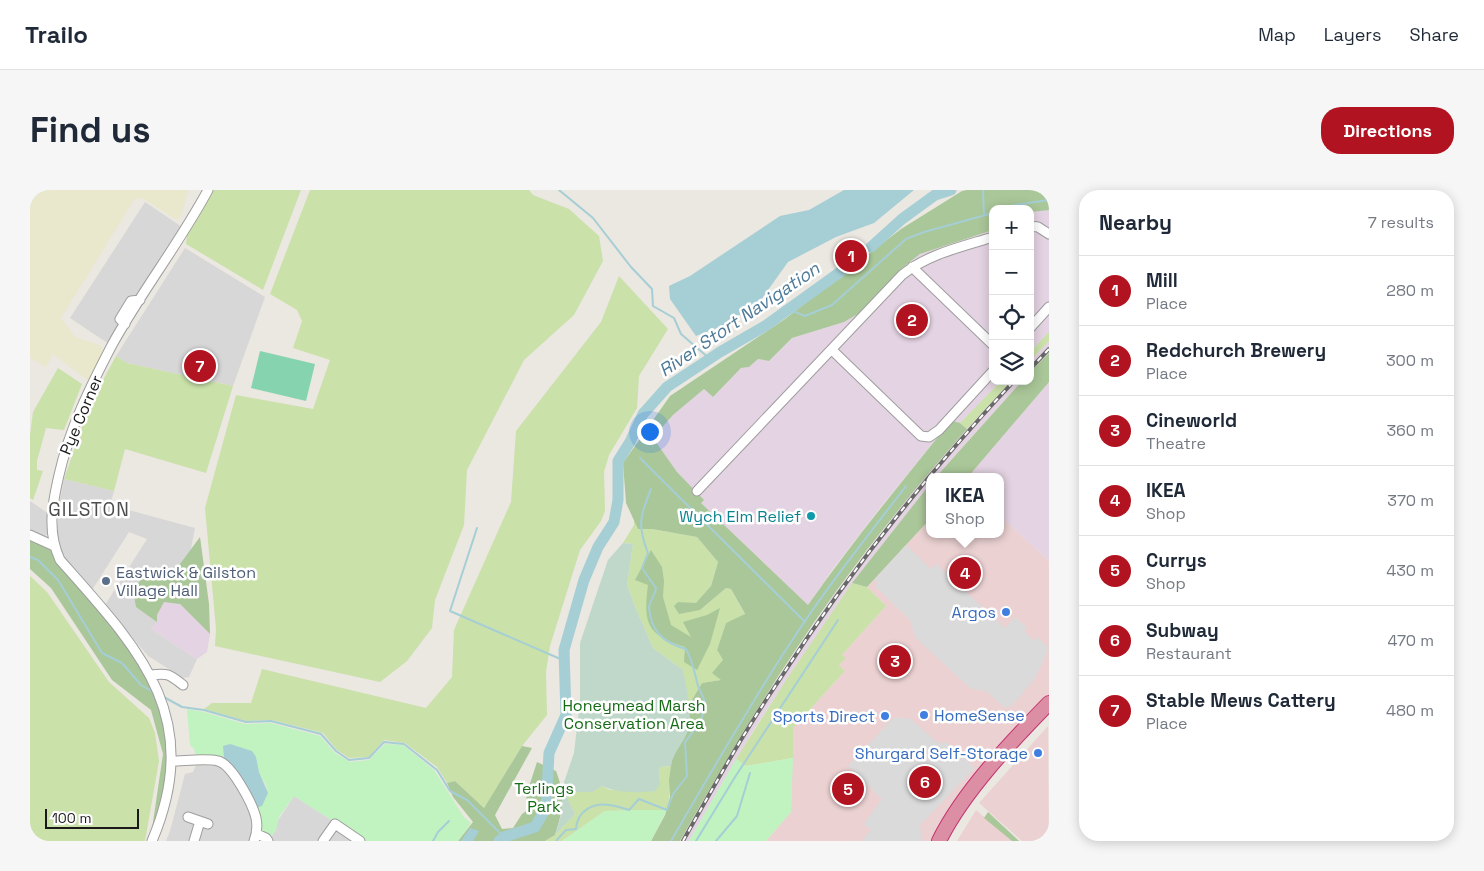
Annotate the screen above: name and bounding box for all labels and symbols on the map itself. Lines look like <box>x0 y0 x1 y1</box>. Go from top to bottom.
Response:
pin: 1 <box>835 237 867 275</box>
water label: River Stort Navigation <box>654 256 825 381</box>
pin: 2 <box>896 301 928 339</box>
pin: 7 <box>184 347 216 385</box>
street label: Pye Corner <box>55 372 107 458</box>
your location <box>637 419 663 445</box>
district label: GILSTON <box>48 497 130 522</box>
place label: Wych Elm Relief <box>679 506 801 527</box>
marker: Wych Elm Relief <box>805 510 817 522</box>
pin: 4 <box>949 554 981 592</box>
place label: Eastwick & Gilston Village Hall <box>116 562 256 601</box>
marker: Eastwick & Gilston Village Hall <box>100 575 112 587</box>
place label: Argos <box>952 602 996 623</box>
marker: Argos <box>1000 606 1012 618</box>
pin: 3 <box>879 642 911 680</box>
park label: Honeymead Marsh Conservation Area <box>562 695 706 734</box>
place label: HomeSense <box>934 705 1025 726</box>
place label: Sports Direct <box>773 706 875 727</box>
marker: HomeSense <box>918 709 930 721</box>
marker: Sports Direct <box>879 710 891 722</box>
place label: Shurgard Self-Storage <box>855 743 1028 764</box>
marker: Shurgard Self-Storage <box>1032 747 1044 759</box>
pin: 6 <box>909 763 941 801</box>
pin: 5 <box>832 770 864 808</box>
park label: Terlings Park <box>514 778 574 817</box>
scale bar <box>45 806 139 829</box>

